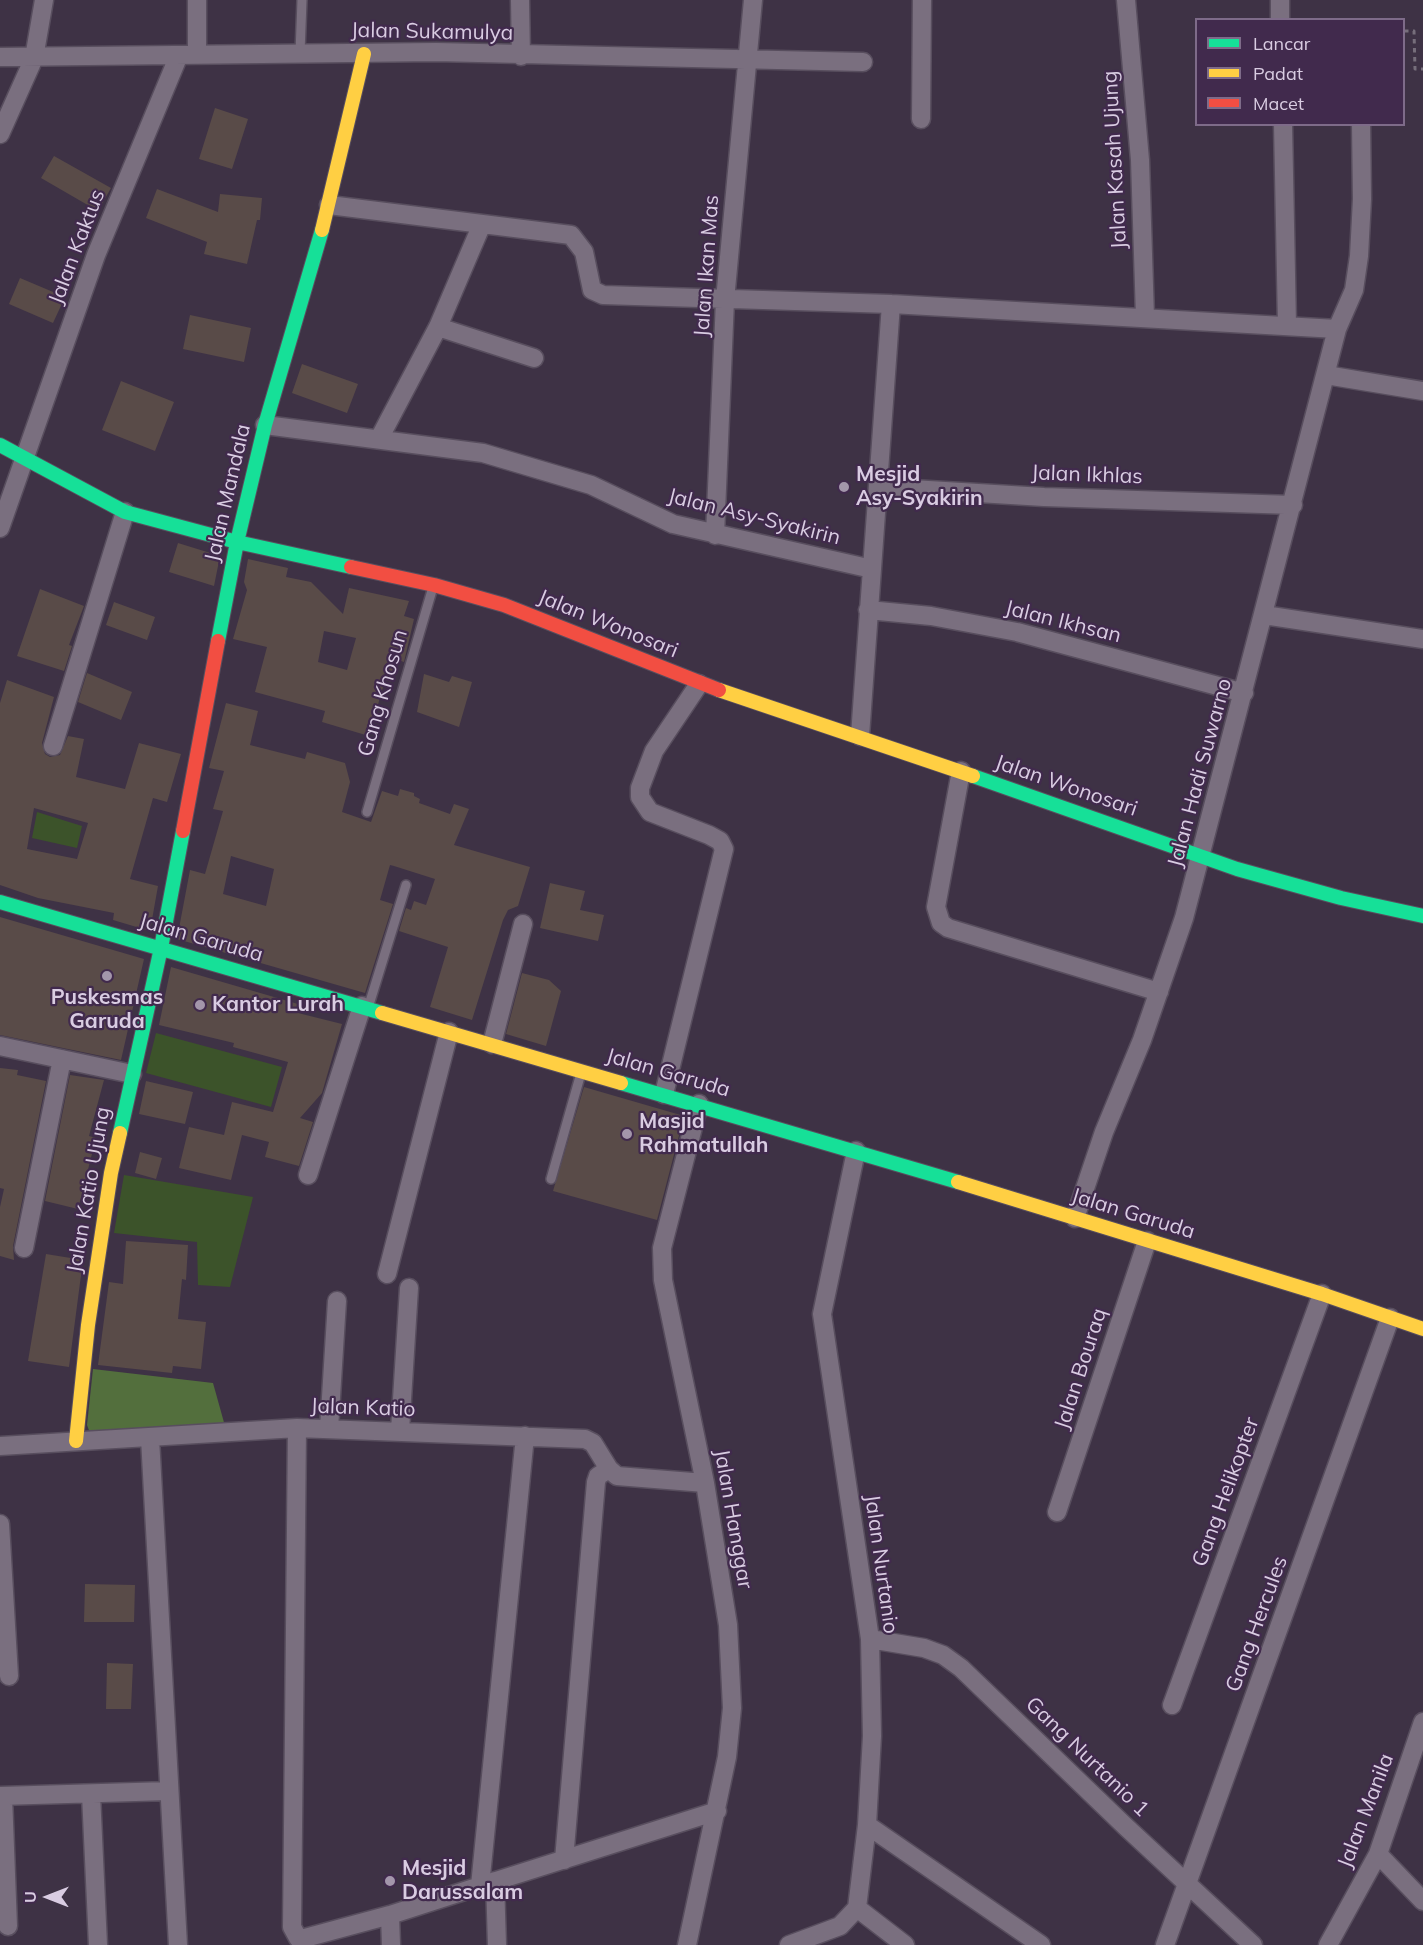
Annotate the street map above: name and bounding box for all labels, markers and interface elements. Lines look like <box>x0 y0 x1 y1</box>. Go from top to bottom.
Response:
street label: Jalan Sukamulya <box>351 18 513 46</box>
legend <box>1195 18 1405 126</box>
text: Lancar <box>1253 32 1310 55</box>
text: Padat <box>1253 62 1303 85</box>
street label: Jalan Kasah Ujung <box>1098 70 1132 250</box>
text: Macet <box>1253 92 1304 115</box>
street label: Jalan Kaktus <box>44 186 110 308</box>
street label: Jalan Ikan Mas <box>689 194 725 338</box>
street label: Jalan Mandala <box>200 422 256 564</box>
street label: Jalan Ikhlas <box>1031 460 1143 490</box>
place label: Mesjid Asy-Syakirin <box>856 462 983 512</box>
marker: Mesjid Asy-Syakirin <box>837 480 851 494</box>
street label: Jalan Asy-Syakirin <box>665 483 843 551</box>
street label: Jalan Wonosari <box>534 584 682 664</box>
street label: Jalan Ikhsan <box>1002 595 1124 649</box>
street label: Gang Khosun <box>353 627 413 759</box>
street label: Jalan Hadi Suwarno <box>1163 676 1237 870</box>
street label: Jalan Wonosari <box>991 750 1141 822</box>
street label: Jalan Garuda <box>136 908 266 968</box>
marker: Puskesmas Garuda <box>100 969 114 983</box>
place label: Puskesmas Garuda <box>51 985 163 1035</box>
place label: Kantor Lurah <box>212 992 344 1018</box>
marker: Kantor Lurah <box>193 998 207 1012</box>
street label: Jalan Garuda <box>603 1043 733 1103</box>
street label: Jalan Katio Ujung <box>62 1105 116 1275</box>
place label: Masjid Rahmatullah <box>639 1109 768 1159</box>
marker: Masjid Rahmatullah <box>620 1127 634 1141</box>
street label: Jalan Garuda <box>1068 1183 1198 1245</box>
street label: Jalan Bouraq <box>1050 1305 1112 1433</box>
street label: Jalan Katio <box>310 1394 416 1422</box>
street label: Gang Helikopter <box>1187 1414 1265 1570</box>
street label: Jalan Hanggar <box>708 1447 758 1591</box>
street label: Jalan Nurtanio <box>859 1493 903 1635</box>
street label: Gang Hercules <box>1221 1553 1293 1695</box>
street label: Gang Nurtanio 1 <box>1020 1692 1154 1822</box>
street label: Jalan Manila <box>1333 1750 1399 1872</box>
place label: Mesjid Darussalam <box>402 1856 523 1906</box>
north arrow <box>18 1867 78 1927</box>
marker: Mesjid Darussalam <box>383 1874 397 1888</box>
text: U <box>20 1891 40 1903</box>

